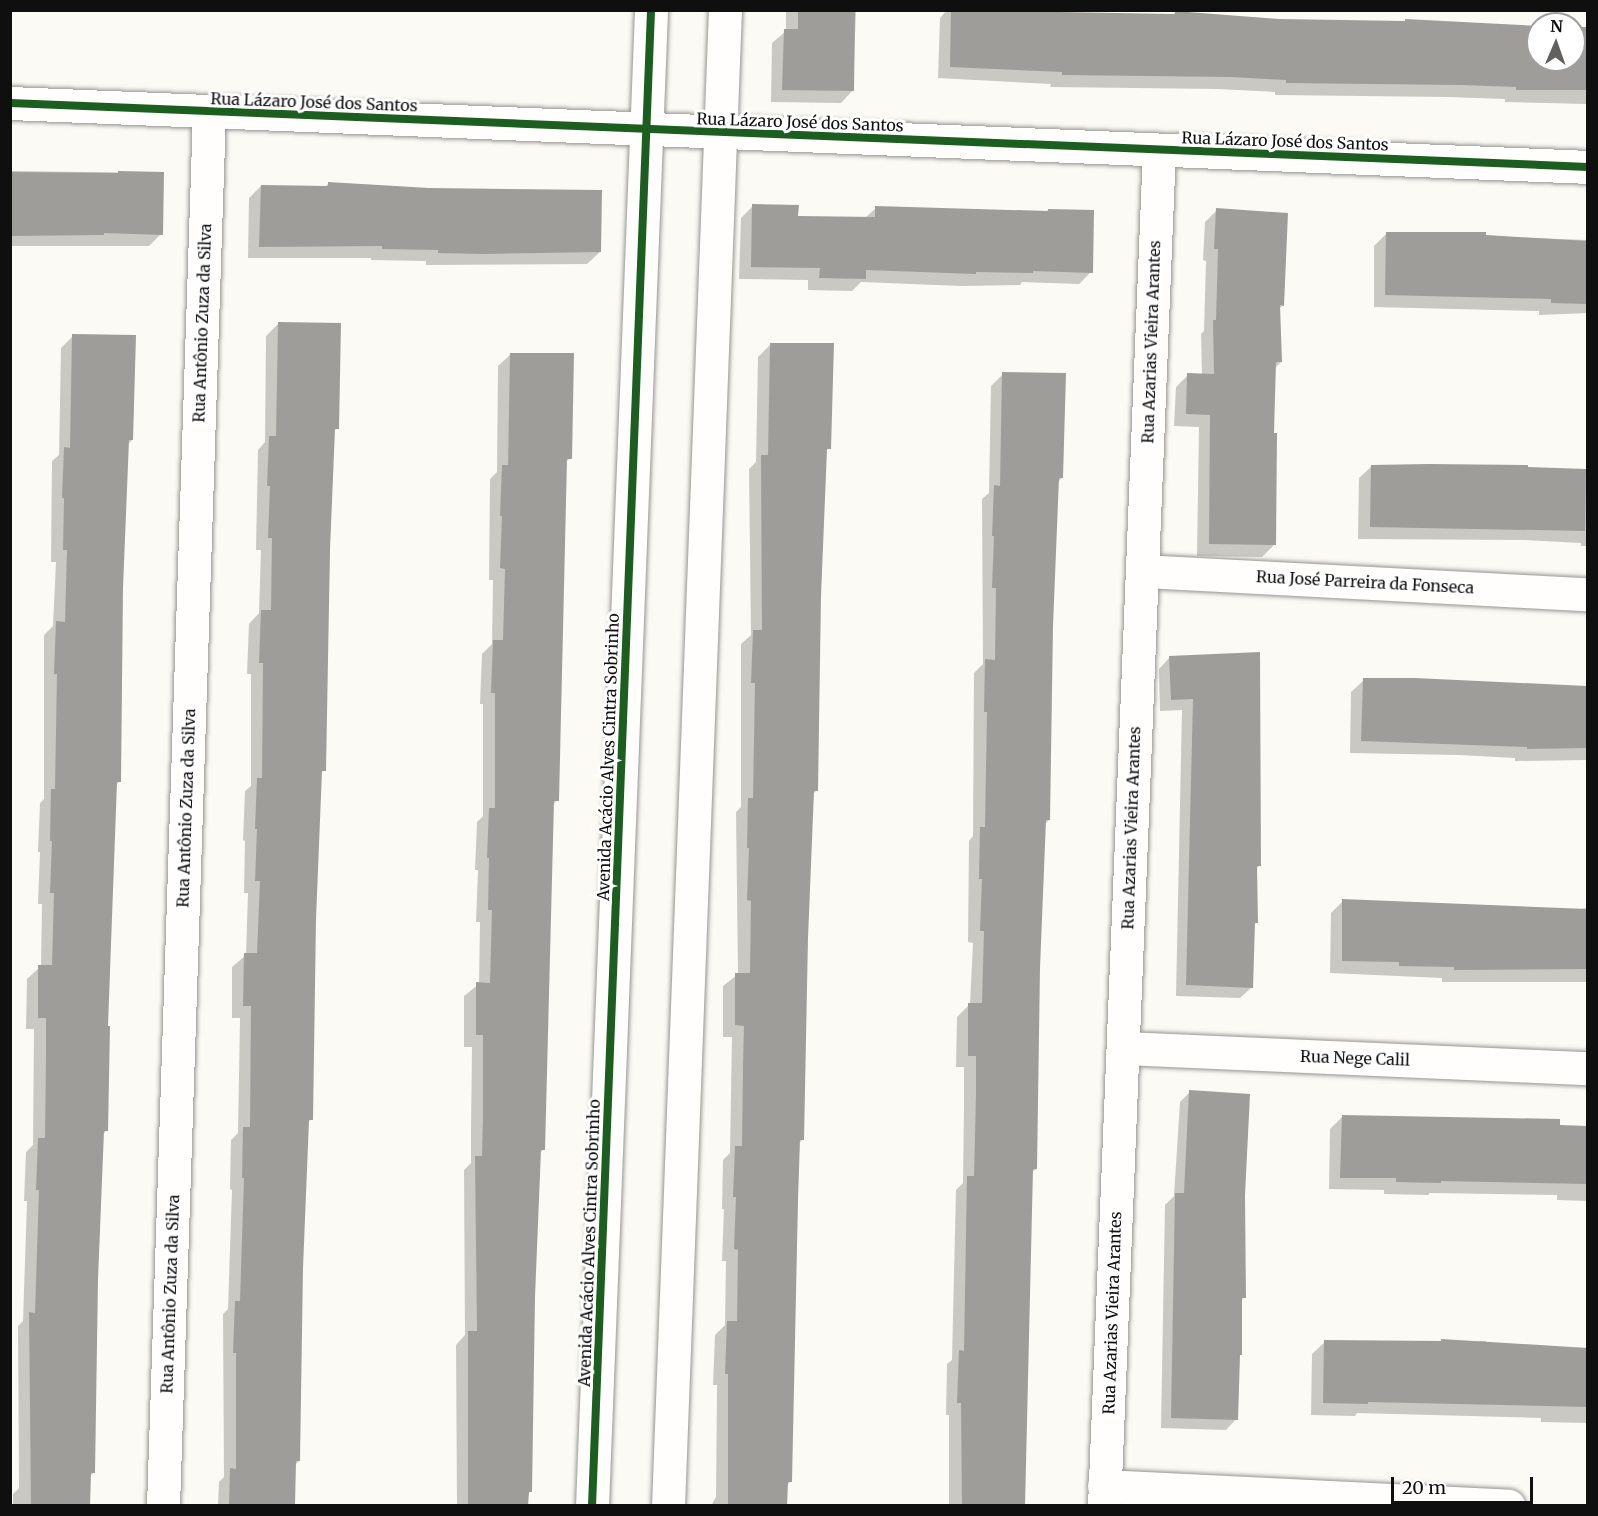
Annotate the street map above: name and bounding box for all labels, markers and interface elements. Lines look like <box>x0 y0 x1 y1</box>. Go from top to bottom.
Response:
north arrow <box>1526 12 1586 72</box>
text: N <box>1550 16 1563 36</box>
street label: Rua Lázaro José dos Santos <box>210 89 418 115</box>
street label: Rua Lázaro José dos Santos <box>696 109 904 135</box>
street label: Rua Lázaro José dos Santos <box>1181 128 1389 154</box>
street label: Rua Antônio Zuza da Silva <box>189 223 215 423</box>
street label: Rua Azarias Vieira Arantes <box>1138 240 1164 444</box>
street label: Rua José Parreira da Fonseca <box>1256 567 1474 597</box>
street label: Avenida Acácio Alves Cintra Sobrinho <box>593 613 623 901</box>
street label: Rua Antônio Zuza da Silva <box>173 708 199 908</box>
street label: Rua Azarias Vieira Arantes <box>1118 726 1144 930</box>
street label: Rua Nege Calil <box>1300 1046 1410 1070</box>
street label: Avenida Acácio Alves Cintra Sobrinho <box>574 1099 604 1387</box>
street label: Rua Antônio Zuza da Silva <box>157 1194 183 1394</box>
street label: Rua Azarias Vieira Arantes <box>1099 1211 1125 1415</box>
scale bar <box>1394 1465 1536 1503</box>
text: 20 m <box>1402 1476 1446 1499</box>

